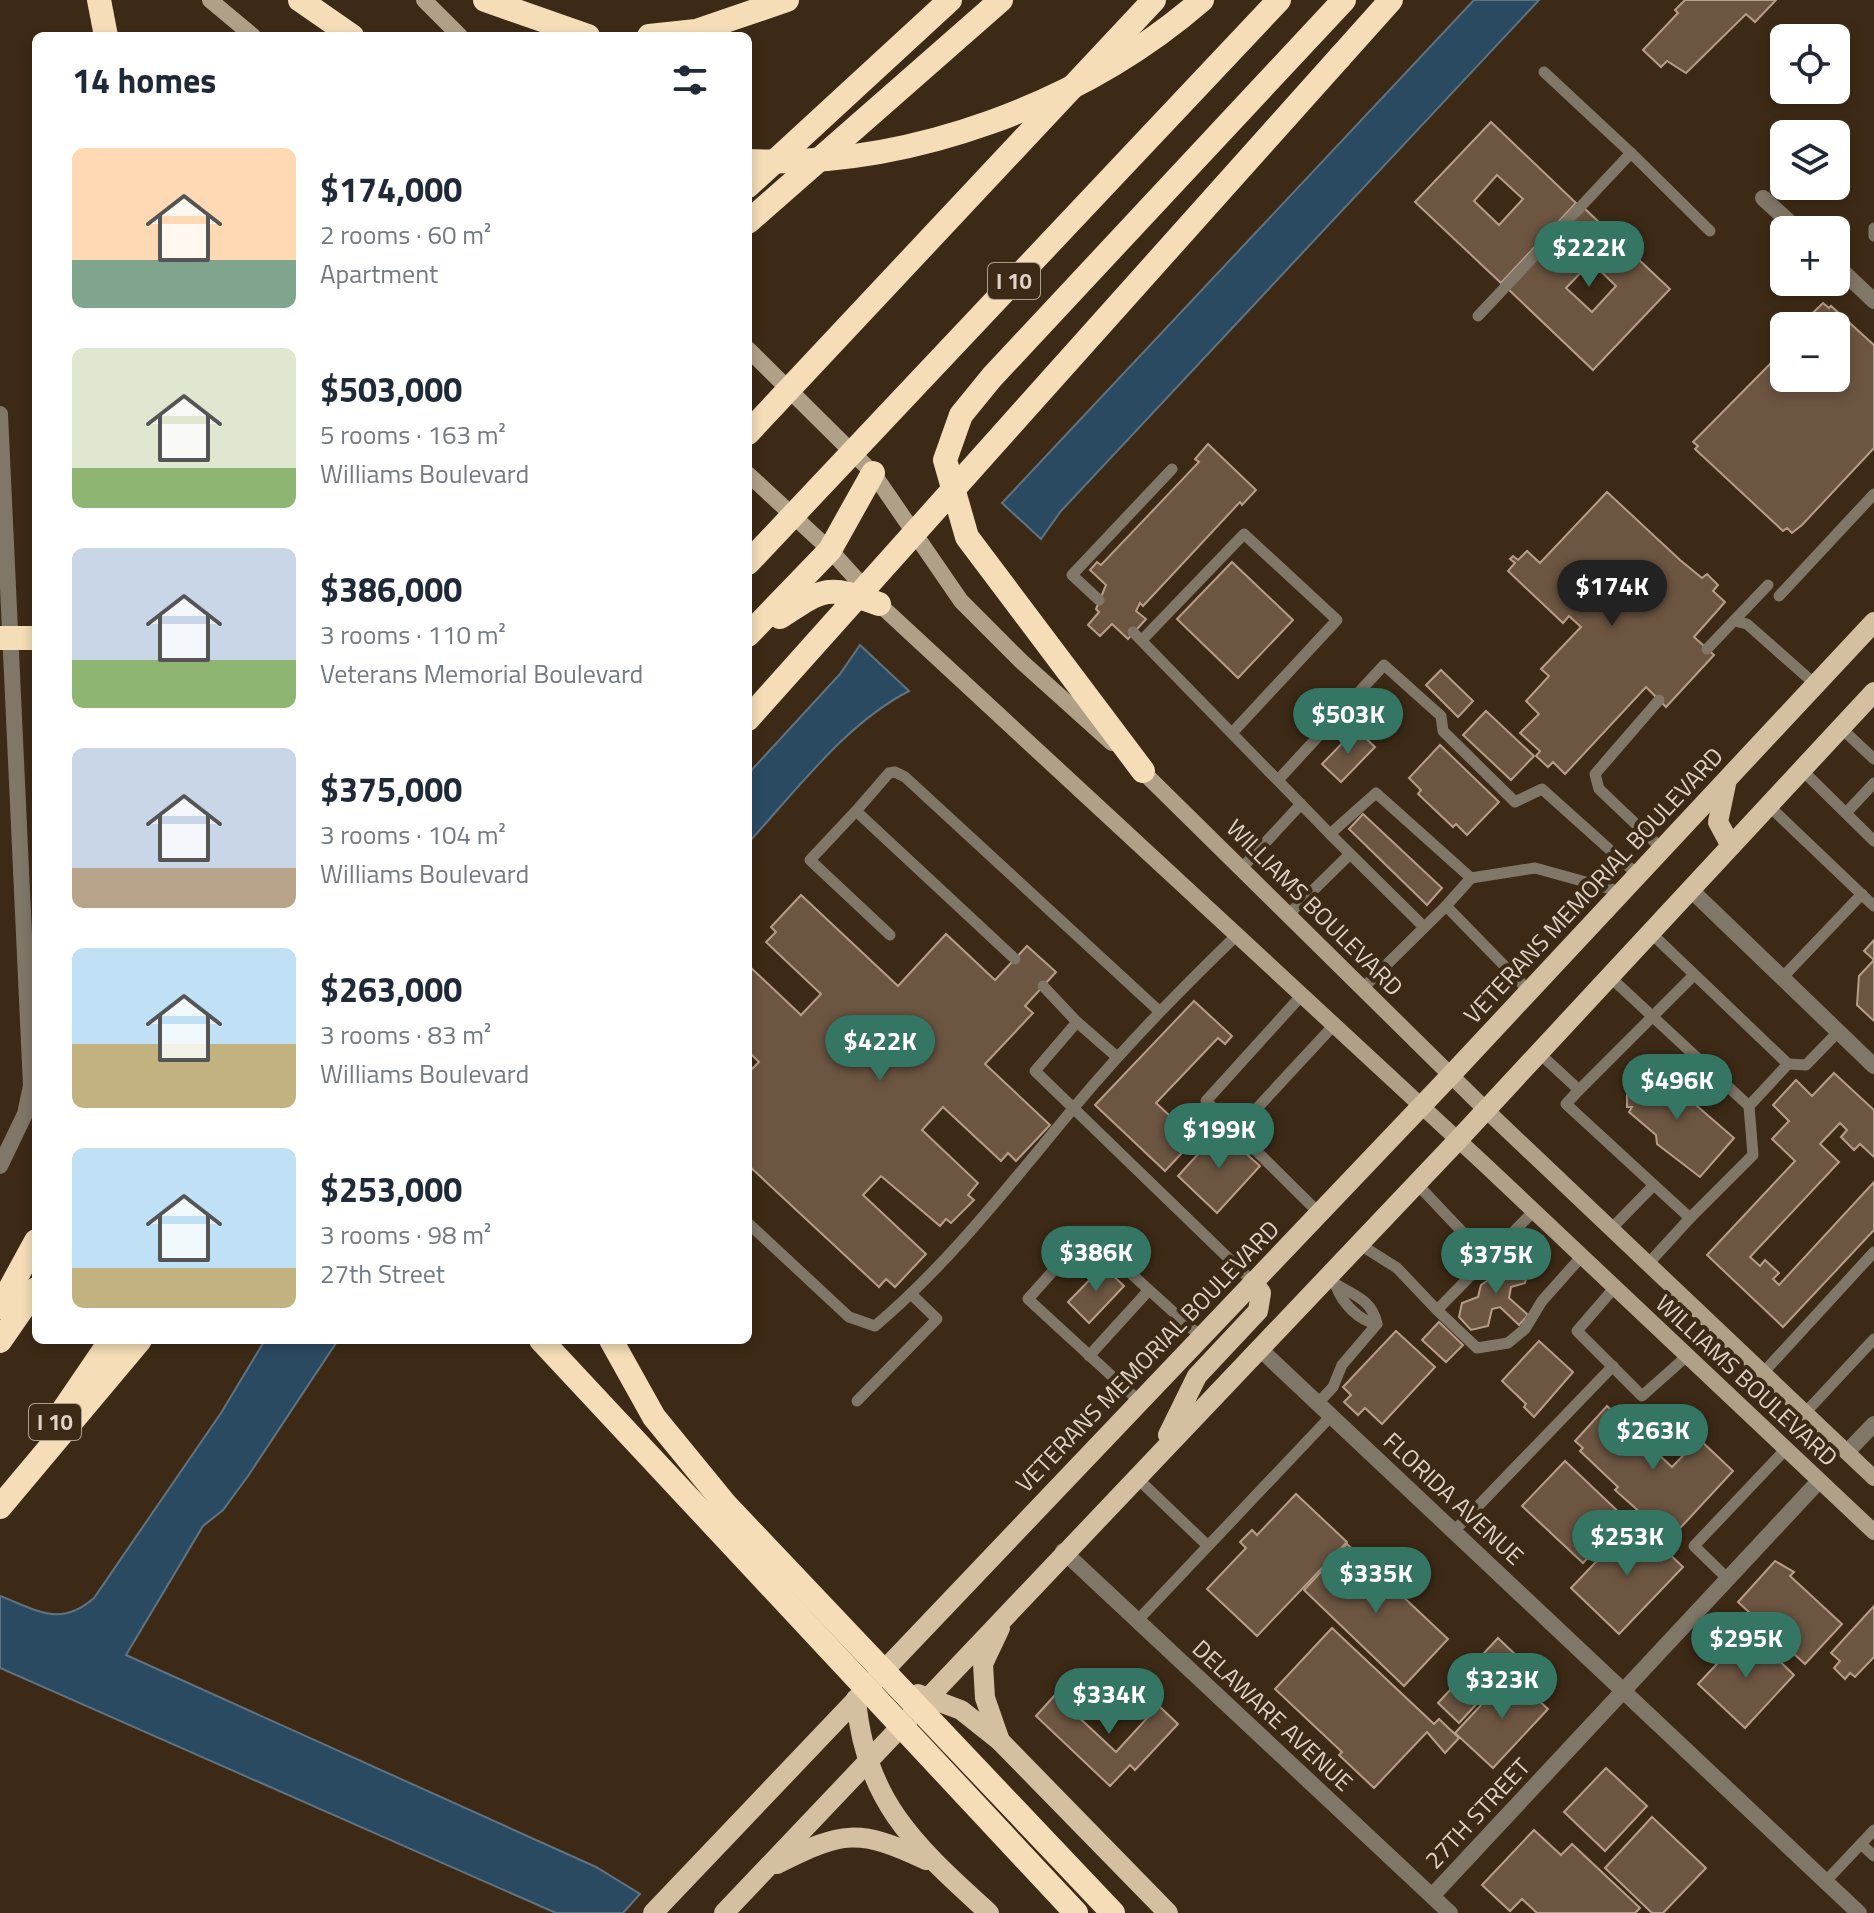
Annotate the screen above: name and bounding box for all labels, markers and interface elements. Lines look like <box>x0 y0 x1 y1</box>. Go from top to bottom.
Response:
map controls <box>1770 24 1850 392</box>
button: locate <box>1770 24 1850 104</box>
text: 14 homes <box>72 54 216 106</box>
icon: filters <box>668 58 712 102</box>
button: layers <box>1770 120 1850 200</box>
text: $174,000 <box>320 163 462 215</box>
icon: home <box>136 180 232 276</box>
text: 2 rooms · 60 m² <box>320 215 491 254</box>
button: + <box>1770 216 1850 296</box>
pin: $222K <box>1533 221 1645 289</box>
text: $222K <box>1552 227 1626 266</box>
text: Apartment <box>320 254 438 293</box>
road number: I 10 <box>988 263 1040 299</box>
button: − <box>1770 312 1850 392</box>
text: $503,000 <box>320 363 462 415</box>
icon: home <box>136 380 232 476</box>
text: 5 rooms · 163 m² <box>320 415 506 454</box>
text: Williams Boulevard <box>320 454 529 493</box>
pin: $174K <box>1556 560 1668 628</box>
text: $386,000 <box>320 563 462 615</box>
text: $174K <box>1575 566 1649 605</box>
icon: home <box>136 580 232 676</box>
text: 3 rooms · 110 m² <box>320 615 506 654</box>
text: Veterans Memorial Boulevard <box>320 654 643 693</box>
pin: $503K <box>1292 688 1404 756</box>
text: $503K <box>1311 694 1385 733</box>
street label: VETERANS MEMORIAL BOULEVARD <box>1455 739 1731 1031</box>
text: $375,000 <box>320 763 462 815</box>
icon: home <box>136 780 232 876</box>
street label: WILLIAMS BOULEVARD <box>1218 810 1412 1004</box>
text: 3 rooms · 104 m² <box>320 815 506 854</box>
text: Williams Boulevard <box>320 854 529 893</box>
text: $263,000 <box>320 963 462 1015</box>
icon: home <box>136 980 232 1076</box>
text: 3 rooms · 83 m² <box>320 1015 491 1054</box>
pin: $422K <box>824 1015 936 1083</box>
text: $422K <box>843 1021 917 1060</box>
text: Williams Boulevard <box>320 1054 529 1093</box>
pin: $496K <box>1621 1054 1733 1122</box>
text: $496K <box>1640 1060 1714 1099</box>
pin: $199K <box>1163 1103 1275 1171</box>
text: $199K <box>1182 1109 1256 1148</box>
text: $253,000 <box>320 1163 462 1215</box>
icon: home <box>136 1180 232 1276</box>
street label: VETERANS MEMORIAL BOULEVARD <box>1007 1212 1287 1500</box>
text: 3 rooms · 98 m² <box>320 1215 491 1254</box>
pin: $386K <box>1040 1226 1152 1294</box>
pin: $375K <box>1440 1228 1552 1296</box>
text: $386K <box>1059 1232 1133 1271</box>
text: $375K <box>1459 1234 1533 1273</box>
text: 27th Street <box>320 1254 445 1293</box>
street label: WILLIAMS BOULEVARD <box>1648 1286 1846 1474</box>
road number: I 10 <box>29 1404 81 1440</box>
pin: $263K <box>1597 1404 1709 1472</box>
text: $263K <box>1616 1410 1690 1449</box>
street label: FLORIDA AVENUE <box>1376 1423 1532 1573</box>
pin: $253K <box>1571 1510 1683 1578</box>
text: $253K <box>1590 1516 1664 1555</box>
pin: $335K <box>1320 1547 1432 1615</box>
text: $335K <box>1339 1553 1413 1592</box>
pin: $295K <box>1690 1612 1802 1680</box>
text: $295K <box>1709 1618 1783 1657</box>
street label: DELAWARE AVENUE <box>1185 1631 1361 1799</box>
pin: $323K <box>1446 1653 1558 1721</box>
text: $323K <box>1465 1659 1539 1698</box>
pin: $334K <box>1053 1668 1165 1736</box>
text: $334K <box>1072 1674 1146 1713</box>
street label: 27TH STREET <box>1416 1749 1538 1877</box>

